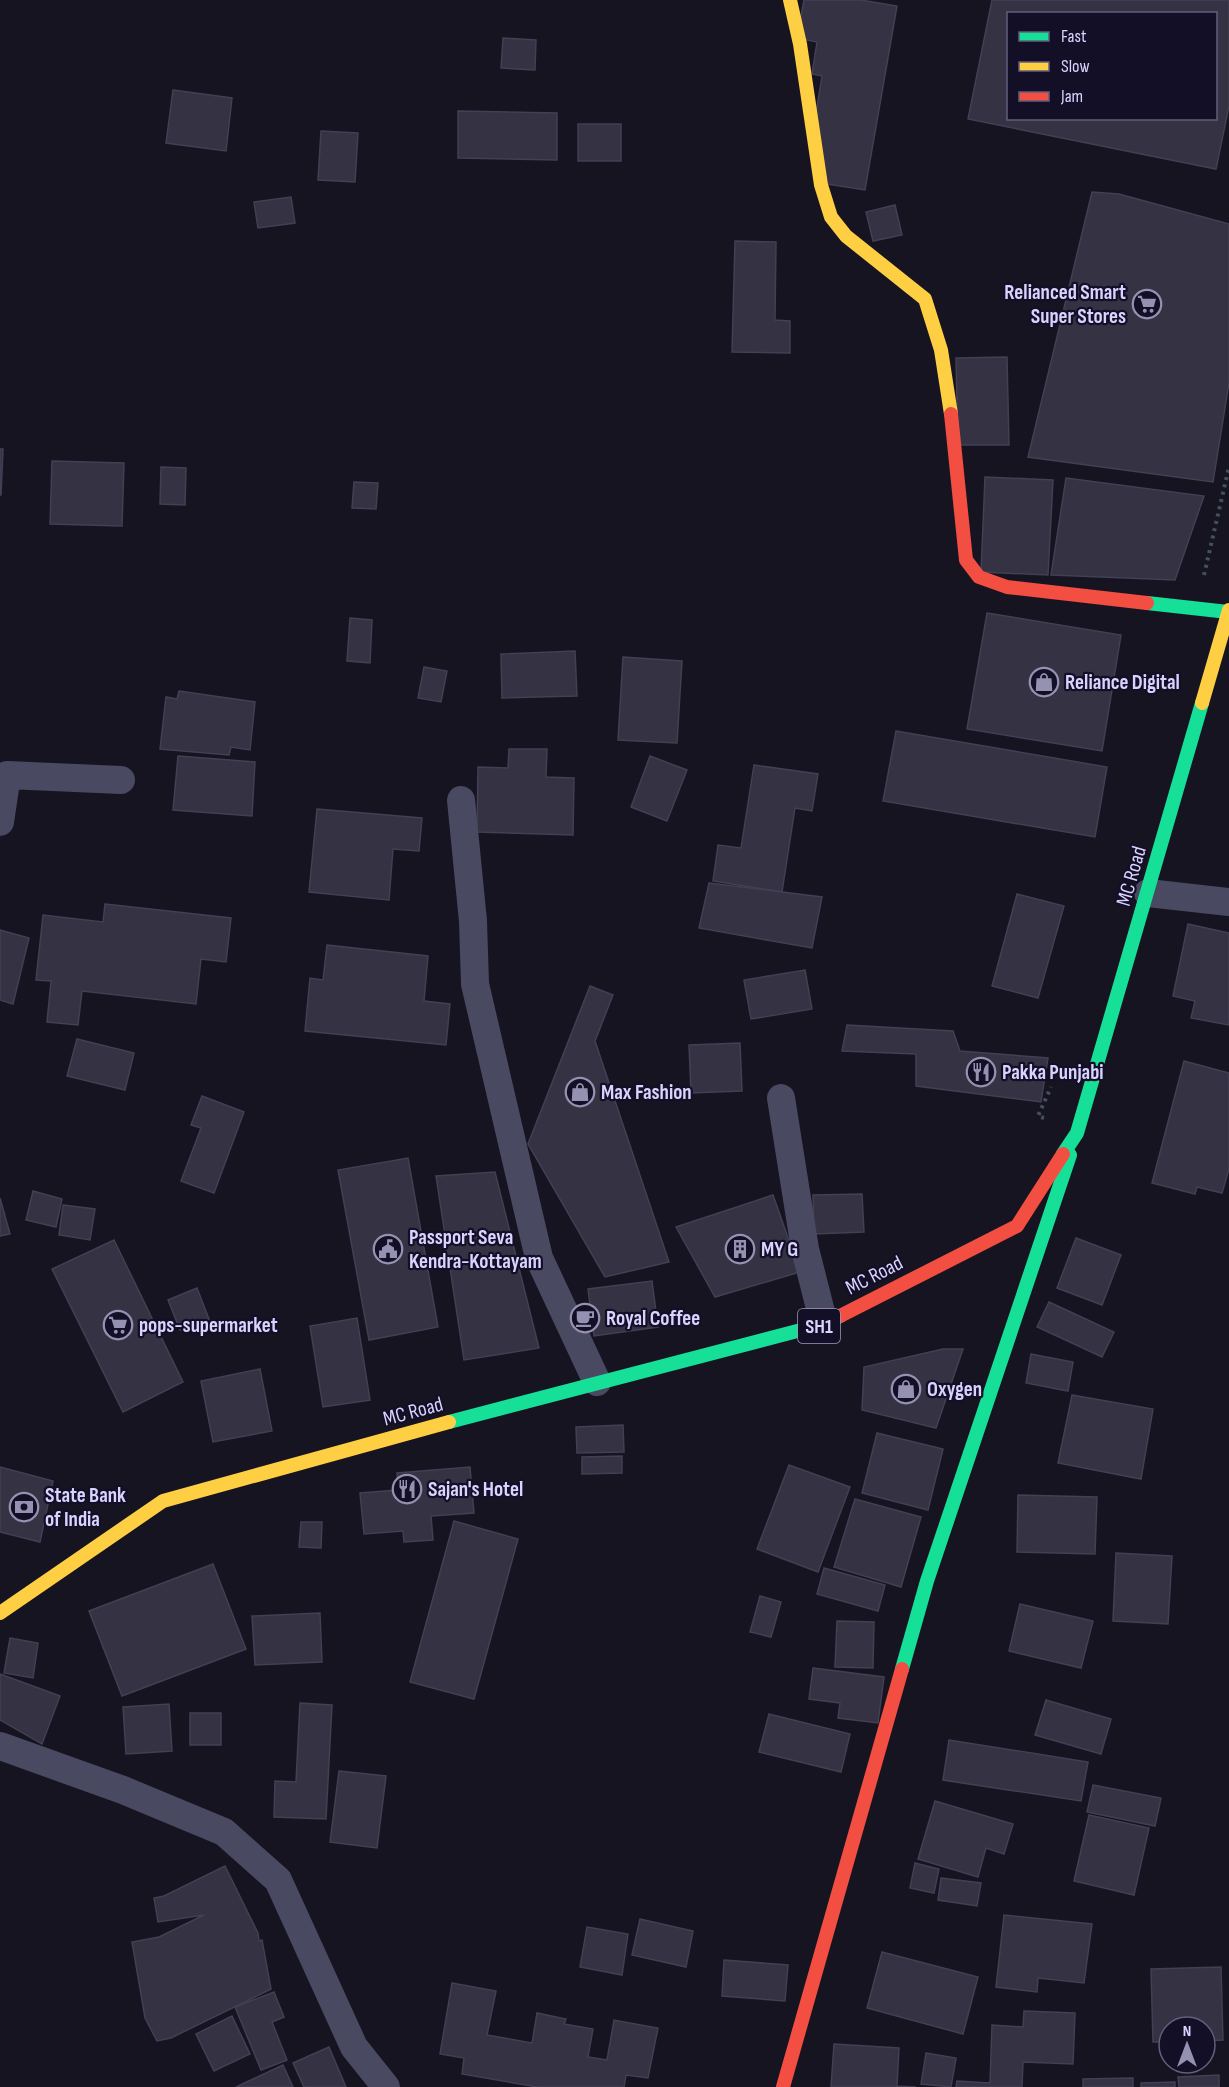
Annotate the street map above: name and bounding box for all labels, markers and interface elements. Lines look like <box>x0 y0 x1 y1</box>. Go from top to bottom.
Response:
legend <box>1007 12 1217 120</box>
text: Fast <box>1061 26 1087 47</box>
text: Slow <box>1061 56 1090 77</box>
text: Jam <box>1060 86 1083 107</box>
place label: Relianced Smart Super Stores <box>1004 280 1126 329</box>
supermarket icon: Relianced Smart Super Stores <box>1131 288 1163 320</box>
shop icon: Reliance Digital <box>1028 666 1060 698</box>
place label: Reliance Digital <box>1065 670 1180 695</box>
street label: MC Road <box>1111 843 1152 909</box>
restaurant icon: Pakka Punjabi <box>965 1056 997 1088</box>
place label: Pakka Punjabi <box>1002 1060 1104 1085</box>
shop icon: Max Fashion <box>564 1076 596 1108</box>
place label: Max Fashion <box>601 1080 692 1105</box>
place label: Passport Seva Kendra-Kottayam <box>409 1225 542 1274</box>
public building icon: Passport Seva Kendra-Kottayam <box>372 1233 404 1265</box>
building icon: MY G <box>724 1233 756 1265</box>
place label: MY G <box>761 1237 798 1262</box>
street label: MC Road <box>841 1250 907 1300</box>
cafe icon: Royal Coffee <box>569 1302 601 1334</box>
place label: Royal Coffee <box>606 1306 700 1331</box>
supermarket icon: pops-supermarket <box>102 1309 134 1341</box>
road number: SH1 <box>798 1309 840 1343</box>
place label: pops-supermarket <box>139 1313 278 1338</box>
shop icon: Oxygen <box>890 1373 922 1405</box>
place label: Oxygen <box>927 1377 982 1402</box>
street label: MC Road <box>380 1392 446 1431</box>
restaurant icon: Sajan's Hotel <box>391 1473 423 1505</box>
place label: Sajan's Hotel <box>428 1477 523 1502</box>
place label: State Bank of India <box>45 1483 126 1532</box>
bank icon: State Bank of India <box>8 1491 40 1523</box>
north arrow <box>1157 2015 1217 2075</box>
text: N <box>1183 2022 1191 2041</box>

